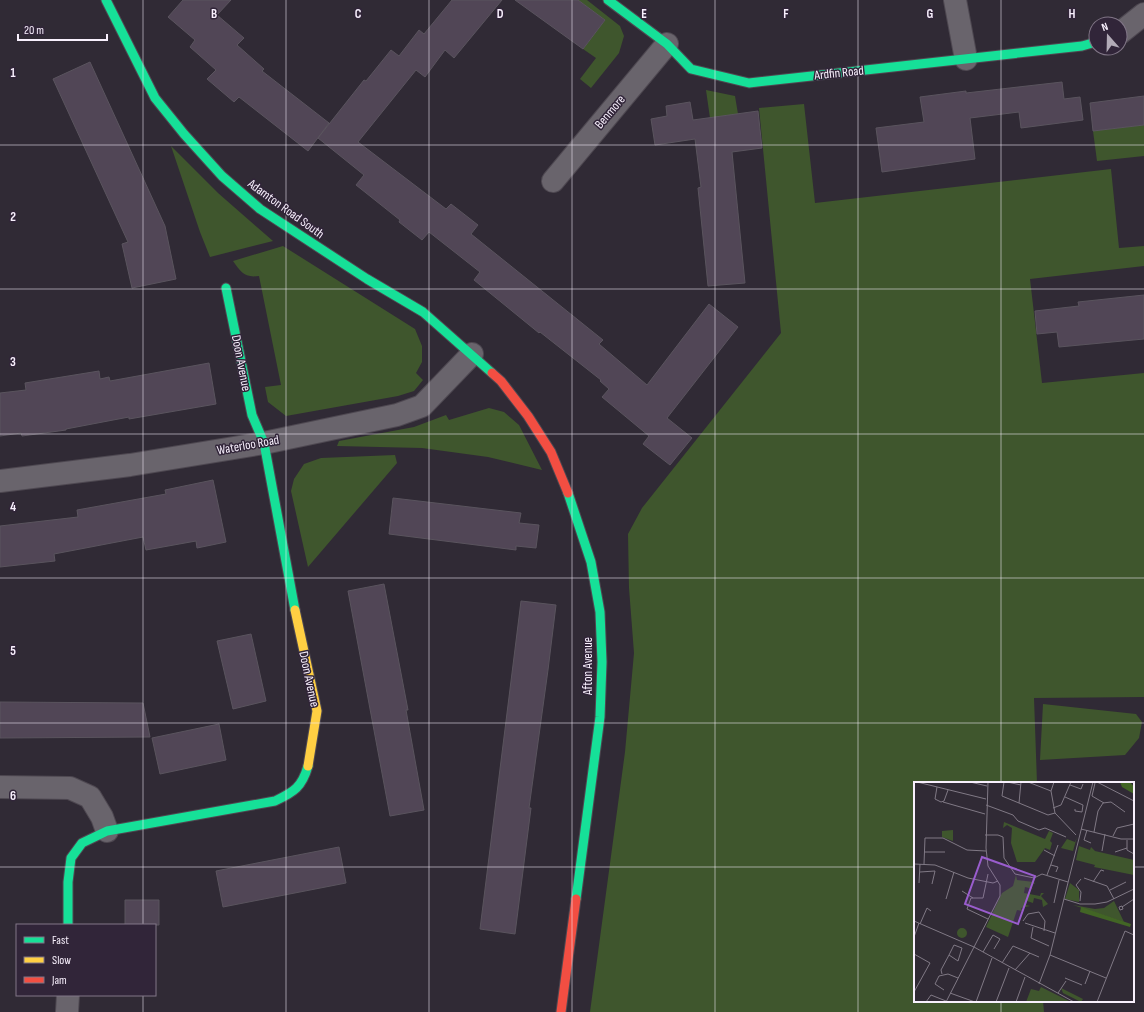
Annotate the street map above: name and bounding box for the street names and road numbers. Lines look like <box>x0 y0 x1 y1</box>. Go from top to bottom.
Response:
street label: Ardfin Road <box>812 62 865 84</box>
street label: Benmore <box>591 92 629 132</box>
street label: Adamton Road South <box>244 175 327 242</box>
street label: Doon Avenue <box>228 334 254 392</box>
street label: Waterloo Road <box>216 432 280 458</box>
street label: Afton Avenue <box>580 637 596 696</box>
street label: Doon Avenue <box>295 650 323 708</box>

